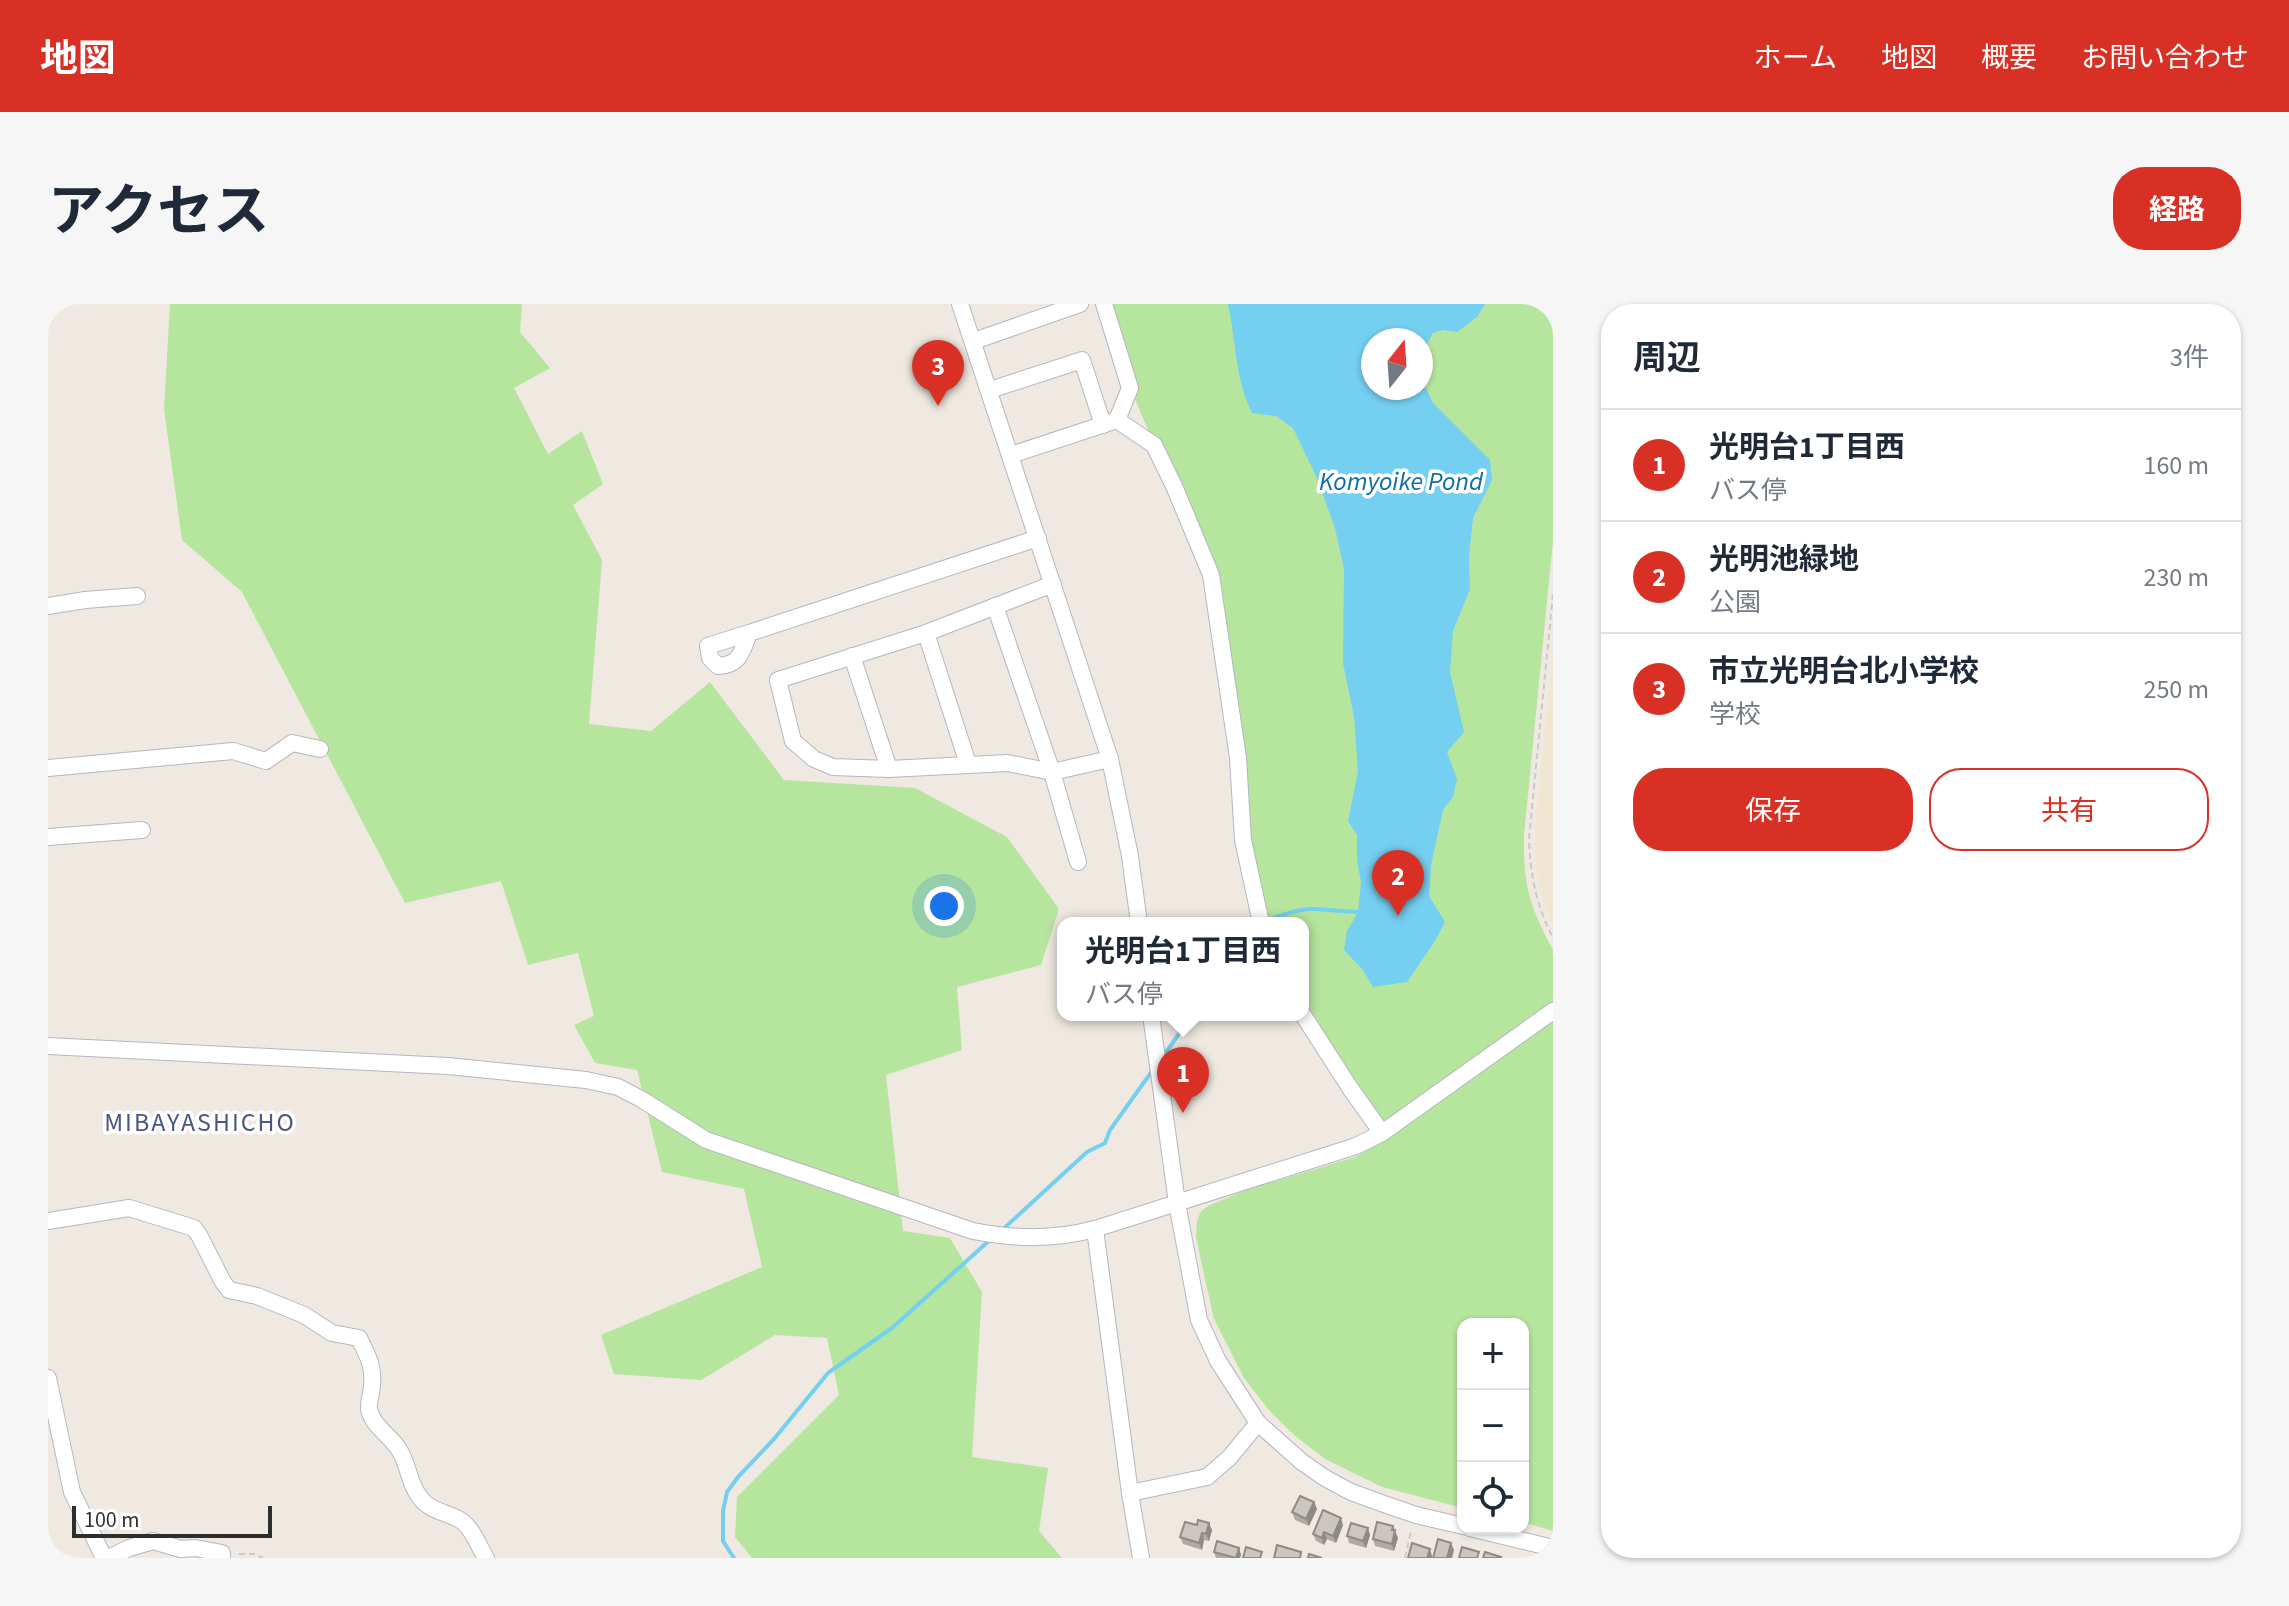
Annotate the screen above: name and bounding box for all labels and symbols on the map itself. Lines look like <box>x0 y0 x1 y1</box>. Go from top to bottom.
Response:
north arrow <box>1361 328 1433 400</box>
pin: 3 <box>912 340 964 406</box>
water label: Komyoike Pond <box>1319 463 1484 500</box>
pin: 2 <box>1372 850 1424 916</box>
your location <box>924 886 964 926</box>
pin: 1 <box>1157 1047 1209 1113</box>
district label: MIBAYASHICHO <box>104 1104 296 1141</box>
scale bar <box>72 1502 272 1538</box>

